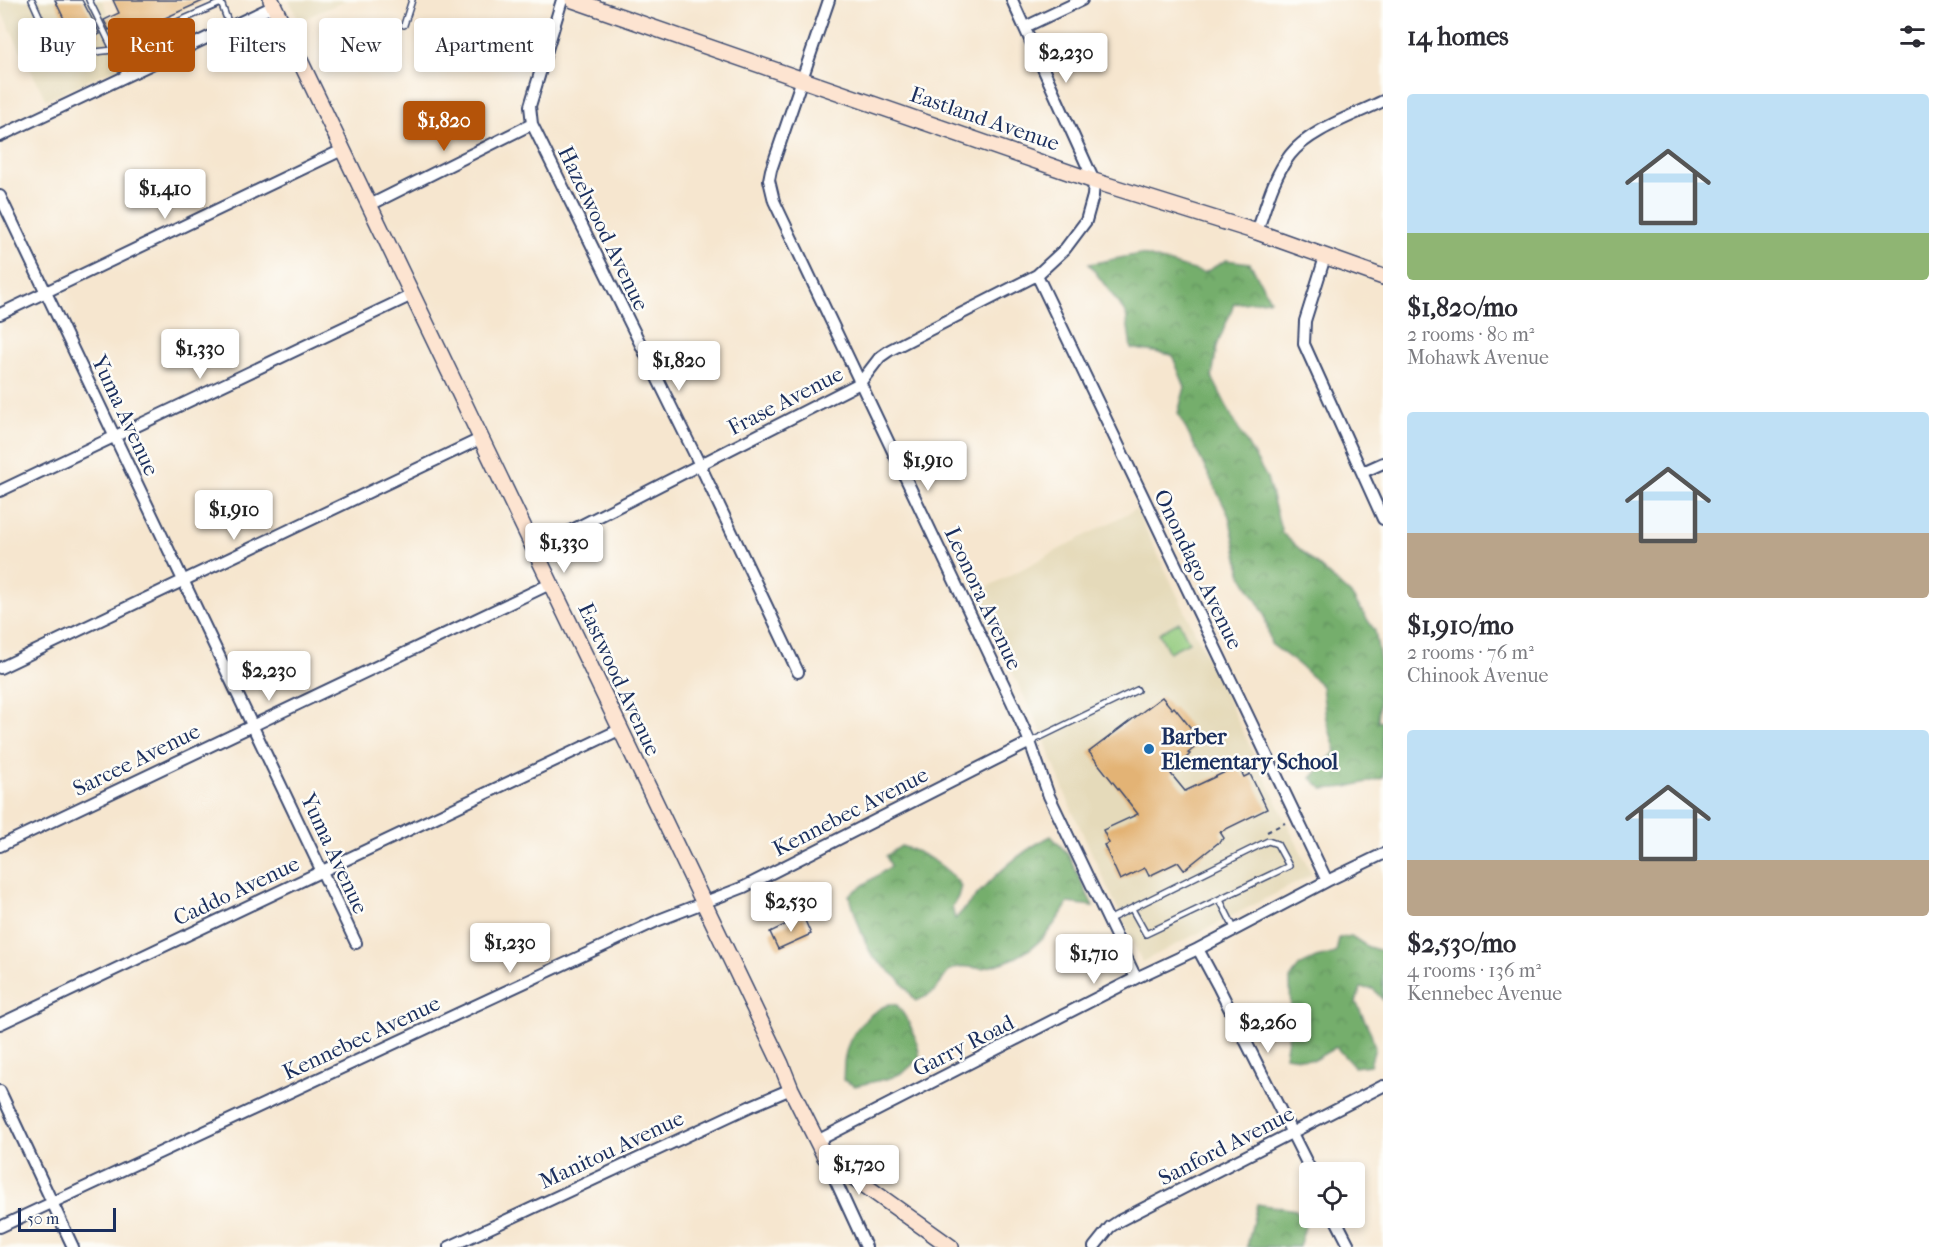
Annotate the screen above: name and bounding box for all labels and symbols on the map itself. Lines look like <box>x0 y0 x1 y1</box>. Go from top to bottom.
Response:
pin: $2,230 <box>1017 33 1115 84</box>
street label: Eastland Avenue <box>907 81 1063 157</box>
pin: $1,820 <box>395 101 493 152</box>
street label: Hazelwood Avenue <box>552 142 654 315</box>
pin: $1,410 <box>116 169 214 220</box>
pin: $1,330 <box>151 329 249 380</box>
pin: $1,820 <box>630 341 728 392</box>
street label: Yuma Avenue <box>85 350 164 480</box>
street label: Frase Avenue <box>723 361 848 441</box>
pin: $1,910 <box>879 441 977 492</box>
street label: Onondago Avenue <box>1148 485 1248 654</box>
pin: $1,910 <box>185 490 283 541</box>
pin: $1,330 <box>515 523 613 574</box>
street label: Leonora Avenue <box>939 523 1028 674</box>
street label: Eastwood Avenue <box>572 599 666 760</box>
pin: $2,230 <box>220 651 318 702</box>
street label: Sarcee Avenue <box>69 718 204 802</box>
place label: Barber Elementary School <box>1161 724 1339 775</box>
marker: Barber Elementary School <box>1142 742 1156 756</box>
street label: Kennebec Avenue <box>769 762 932 862</box>
street label: Yuma Avenue <box>294 788 373 918</box>
street label: Caddo Avenue <box>169 850 304 931</box>
pin: $2,530 <box>742 882 840 933</box>
pin: $1,230 <box>461 923 559 974</box>
pin: $1,710 <box>1045 934 1143 985</box>
street label: Kennebec Avenue <box>279 990 444 1086</box>
pin: $2,260 <box>1219 1003 1317 1054</box>
street label: Garry Road <box>909 1009 1019 1082</box>
street label: Sanford Avenue <box>1154 1100 1299 1191</box>
street label: Manitou Avenue <box>535 1105 688 1195</box>
pin: $1,720 <box>810 1145 908 1196</box>
scale bar <box>18 1205 116 1232</box>

